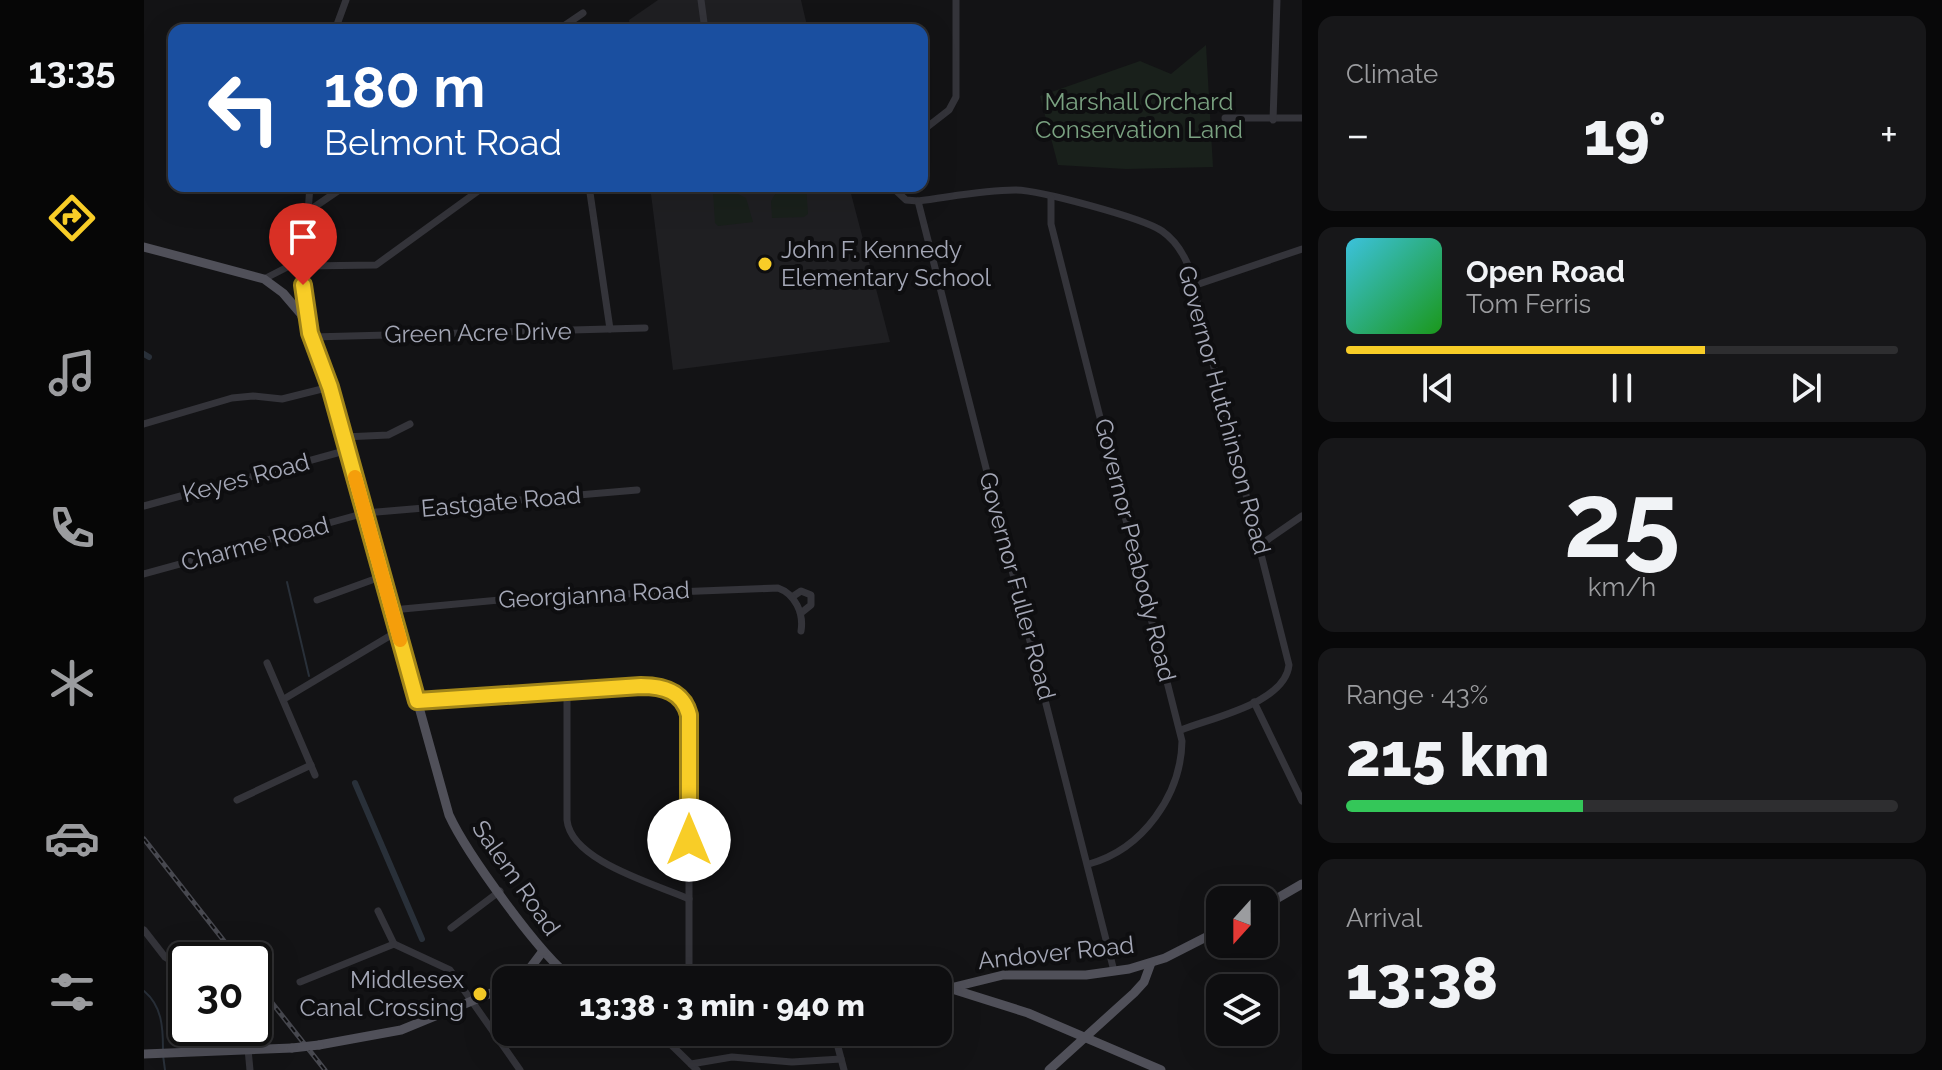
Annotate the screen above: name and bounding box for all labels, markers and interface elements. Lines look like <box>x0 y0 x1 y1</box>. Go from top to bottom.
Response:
text: 13:35 <box>29 49 115 91</box>
text: 180 m <box>324 54 485 120</box>
icon: left <box>192 56 296 160</box>
text: Climate <box>1346 59 1438 89</box>
park label: Marshall Orchard Conservation Land <box>1035 87 1243 144</box>
text: 19° <box>1584 99 1666 169</box>
text: − <box>1346 109 1370 160</box>
text: + <box>1880 109 1898 160</box>
text: Belmont Road <box>324 121 562 163</box>
icon: directions <box>44 190 100 246</box>
pin <box>269 203 337 285</box>
icon: arrive <box>281 215 325 259</box>
place label: John F. Kennedy Elementary School <box>781 235 992 292</box>
text: Open Road <box>1466 254 1625 289</box>
marker: John F. Kennedy Elementary School <box>756 255 774 273</box>
street label: Governor Hutchinson Road <box>1172 262 1277 558</box>
text: Tom Ferris <box>1466 289 1591 319</box>
street label: Green Acre Drive <box>384 316 572 349</box>
icon: music <box>44 345 100 401</box>
icon: previous <box>1416 366 1460 410</box>
icon: pause <box>1600 366 1644 410</box>
icon: next <box>1784 366 1828 410</box>
street label: Governor Peabody Road <box>1089 415 1182 684</box>
street label: Keyes Road <box>179 447 313 508</box>
text: 25 <box>1564 459 1680 581</box>
street label: Governor Fuller Road <box>973 469 1062 703</box>
street label: Eastgate Road <box>420 480 582 523</box>
icon: phone <box>44 500 100 556</box>
street label: Charme Road <box>178 510 332 577</box>
text: km/h <box>1588 572 1656 602</box>
street label: Georgianna Road <box>498 575 690 614</box>
icon: climate <box>44 655 100 711</box>
text: Range · 43% <box>1346 680 1488 710</box>
text: 215 km <box>1346 720 1550 790</box>
position arrow <box>647 798 731 882</box>
icon: car <box>44 810 100 866</box>
street label: Salem Road <box>466 815 567 941</box>
north arrow <box>1206 886 1278 958</box>
map controls <box>1206 886 1278 1046</box>
text: Arrival <box>1346 903 1422 933</box>
street label: Andover Road <box>976 930 1136 975</box>
speed limit sign: 30 <box>168 942 272 1046</box>
text: 13:38 <box>1346 943 1498 1013</box>
icon: filters <box>44 964 100 1020</box>
place label: Middlesex Canal Crossing <box>299 965 464 1022</box>
button: layers <box>1206 974 1278 1046</box>
marker: Middlesex Canal Crossing <box>471 985 489 1003</box>
text: 13:38 · 3 min · 940 m <box>579 988 865 1023</box>

